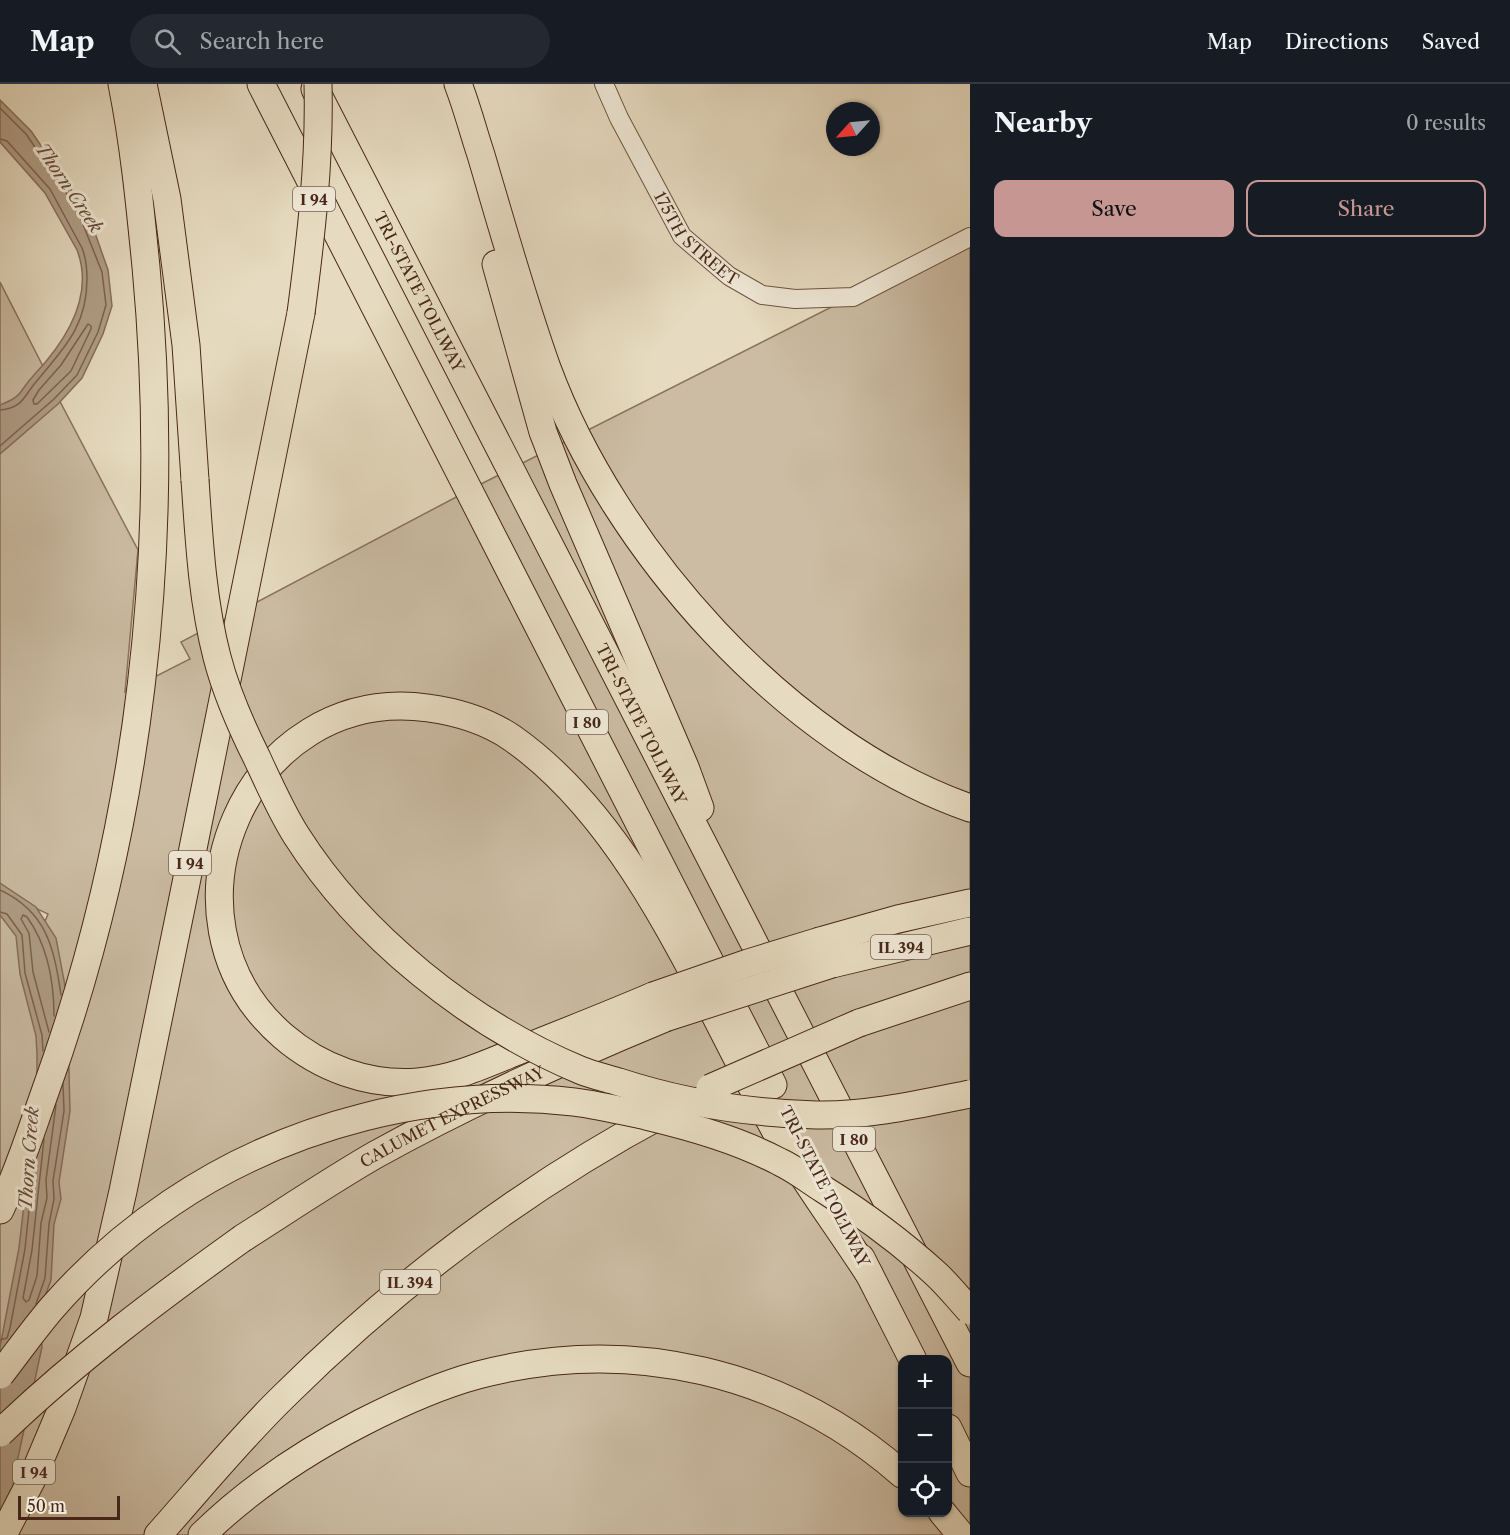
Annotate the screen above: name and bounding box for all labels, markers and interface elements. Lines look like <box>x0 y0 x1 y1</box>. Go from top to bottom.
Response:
search box <box>130 14 550 68</box>
text: Map <box>30 24 94 58</box>
icon: search <box>151 25 184 58</box>
text: Search here <box>199 28 324 55</box>
text: Map <box>1207 29 1252 54</box>
text: Directions <box>1285 29 1389 54</box>
text: Saved <box>1422 29 1480 54</box>
north arrow <box>826 102 880 156</box>
text: Nearby <box>994 107 1092 139</box>
text: 0 results <box>1406 111 1486 135</box>
water label: Thorn Creek <box>31 139 107 238</box>
button: Save <box>994 180 1234 237</box>
button: Share <box>1246 180 1486 237</box>
road number: I 94 <box>293 187 335 211</box>
street label: 175TH STREET <box>650 188 742 290</box>
street label: TRI-STATE TOLLWAY <box>370 208 469 376</box>
street label: TRI-STATE TOLLWAY <box>592 640 691 808</box>
road number: I 80 <box>566 710 608 734</box>
road number: I 94 <box>169 851 211 875</box>
road number: IL 394 <box>871 935 931 959</box>
street label: CALUMET EXPRESSWAY <box>356 1061 548 1172</box>
street label: TRI-STATE TOLLWAY <box>776 1102 875 1270</box>
water label: Thorn Creek <box>14 1105 44 1210</box>
road number: I 80 <box>833 1127 875 1151</box>
road number: IL 394 <box>380 1270 440 1294</box>
map controls <box>898 1355 952 1517</box>
button: + <box>898 1355 952 1409</box>
button: − <box>898 1409 952 1463</box>
road number: I 94 <box>13 1460 55 1484</box>
button: locate <box>898 1463 952 1517</box>
scale bar <box>18 1493 120 1520</box>
text: 50 m <box>27 1496 65 1516</box>

